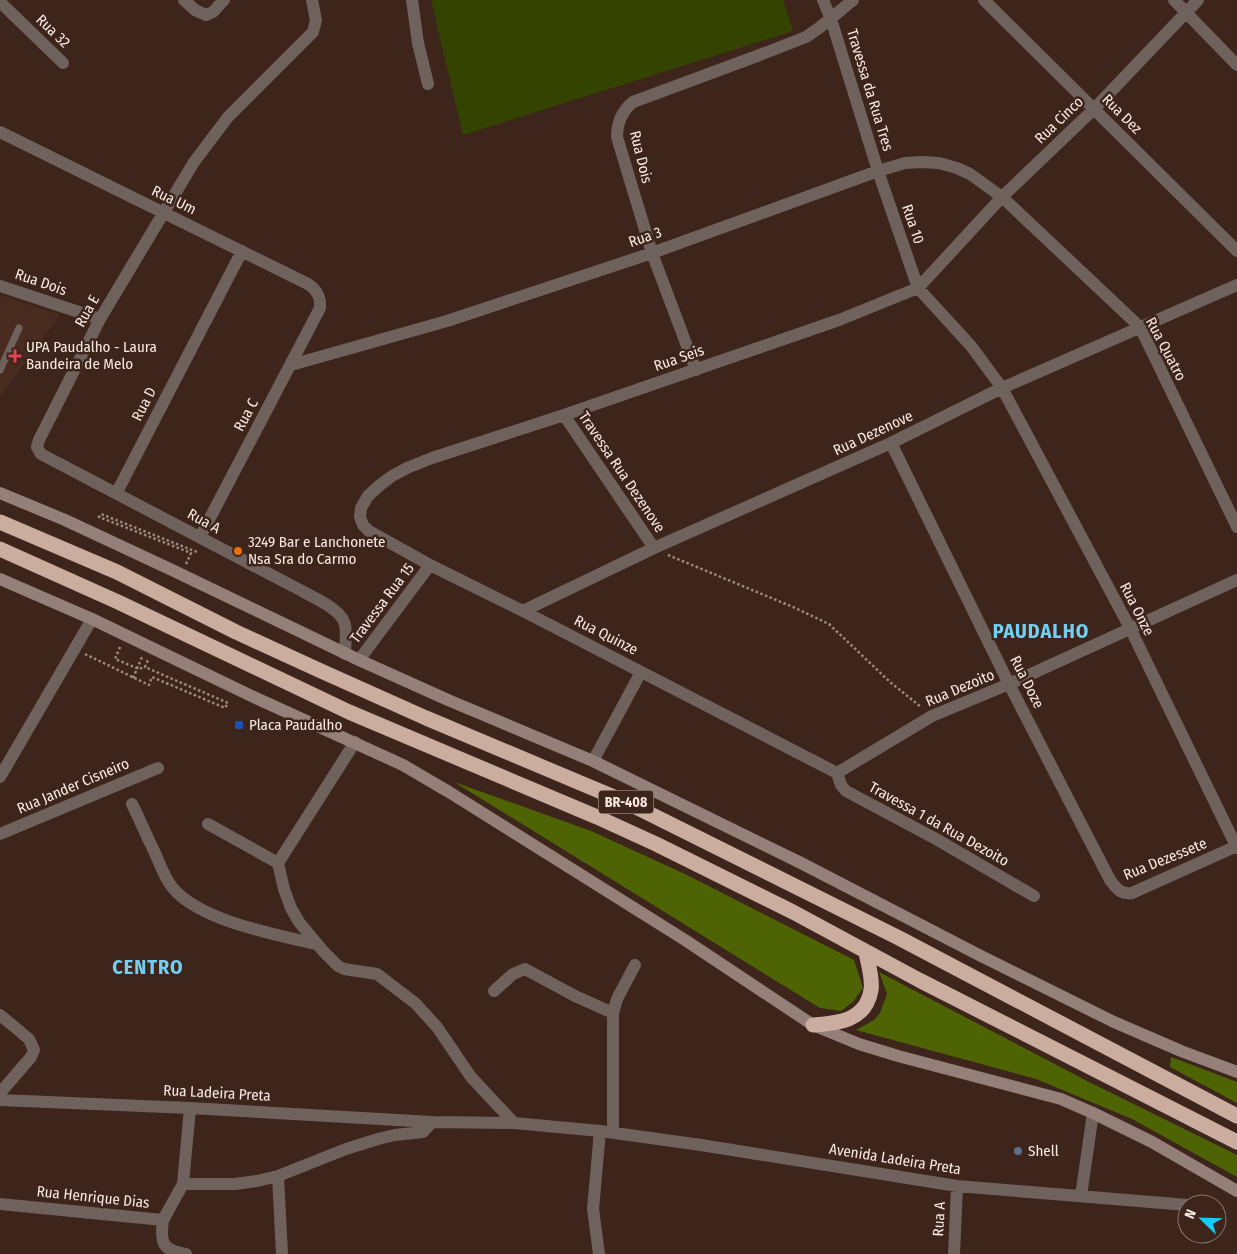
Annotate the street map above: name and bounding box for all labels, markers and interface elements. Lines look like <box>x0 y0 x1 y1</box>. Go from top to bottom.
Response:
street label: Rua 32 <box>32 11 74 52</box>
street label: Travessa da Rua Tres <box>843 27 897 153</box>
street label: Rua Dez <box>1098 90 1146 138</box>
street label: Rua Cinco <box>1031 93 1087 147</box>
street label: Rua Dois <box>626 129 656 185</box>
street label: Rua Um <box>149 182 199 218</box>
street label: Rua 10 <box>898 202 928 246</box>
street label: Rua 3 <box>626 223 664 251</box>
street label: Rua Dois <box>13 265 69 299</box>
street label: Rua E <box>71 292 103 330</box>
street label: Rua Quatro <box>1142 314 1190 384</box>
place label: UPA Paudalho - Laura Bandeira de Melo <box>26 338 157 373</box>
street label: Rua Seis <box>652 341 706 375</box>
marker: UPA Paudalho - Laura Bandeira de Melo <box>8 349 22 363</box>
street label: Rua D <box>128 384 160 424</box>
street label: Rua C <box>230 395 262 434</box>
street label: Rua Dezenove <box>830 407 916 459</box>
street label: Travessa Rua Dezenove <box>575 408 669 536</box>
street label: Rua A <box>184 505 224 537</box>
place label: 3249 Bar e Lanchonete Nsa Sra do Carmo <box>248 533 385 568</box>
marker: 3249 Bar e Lanchonete Nsa Sra do Carmo <box>232 545 244 557</box>
street label: Travessa Rua 15 <box>346 559 418 647</box>
street label: Rua Onze <box>1116 579 1158 639</box>
street label: Rua Quinze <box>571 611 641 659</box>
district label: PAUDALHO <box>993 619 1089 643</box>
street label: Rua Doze <box>1006 653 1048 711</box>
street label: Rua Dezoito <box>923 665 997 711</box>
place label: Placa Paudalho <box>249 716 342 734</box>
marker: Placa Paudalho <box>233 719 245 731</box>
street label: Rua Jander Cisneiro <box>14 754 132 818</box>
street label: Travessa 1 da Rua Dezoito <box>866 778 1012 870</box>
road number: BR-408 <box>598 790 654 814</box>
street label: Rua Dezessete <box>1121 834 1209 884</box>
district label: CENTRO <box>112 955 184 979</box>
street label: Rua Ladeira Preta <box>163 1081 271 1105</box>
street label: Avenida Ladeira Preta <box>828 1140 962 1178</box>
place label: Shell <box>1028 1142 1059 1160</box>
marker: Shell <box>1012 1145 1024 1157</box>
street label: Rua Henrique Dias <box>36 1182 150 1212</box>
north arrow <box>1177 1194 1227 1244</box>
street label: Rua A <box>929 1201 949 1237</box>
text: N <box>1181 1207 1200 1221</box>

